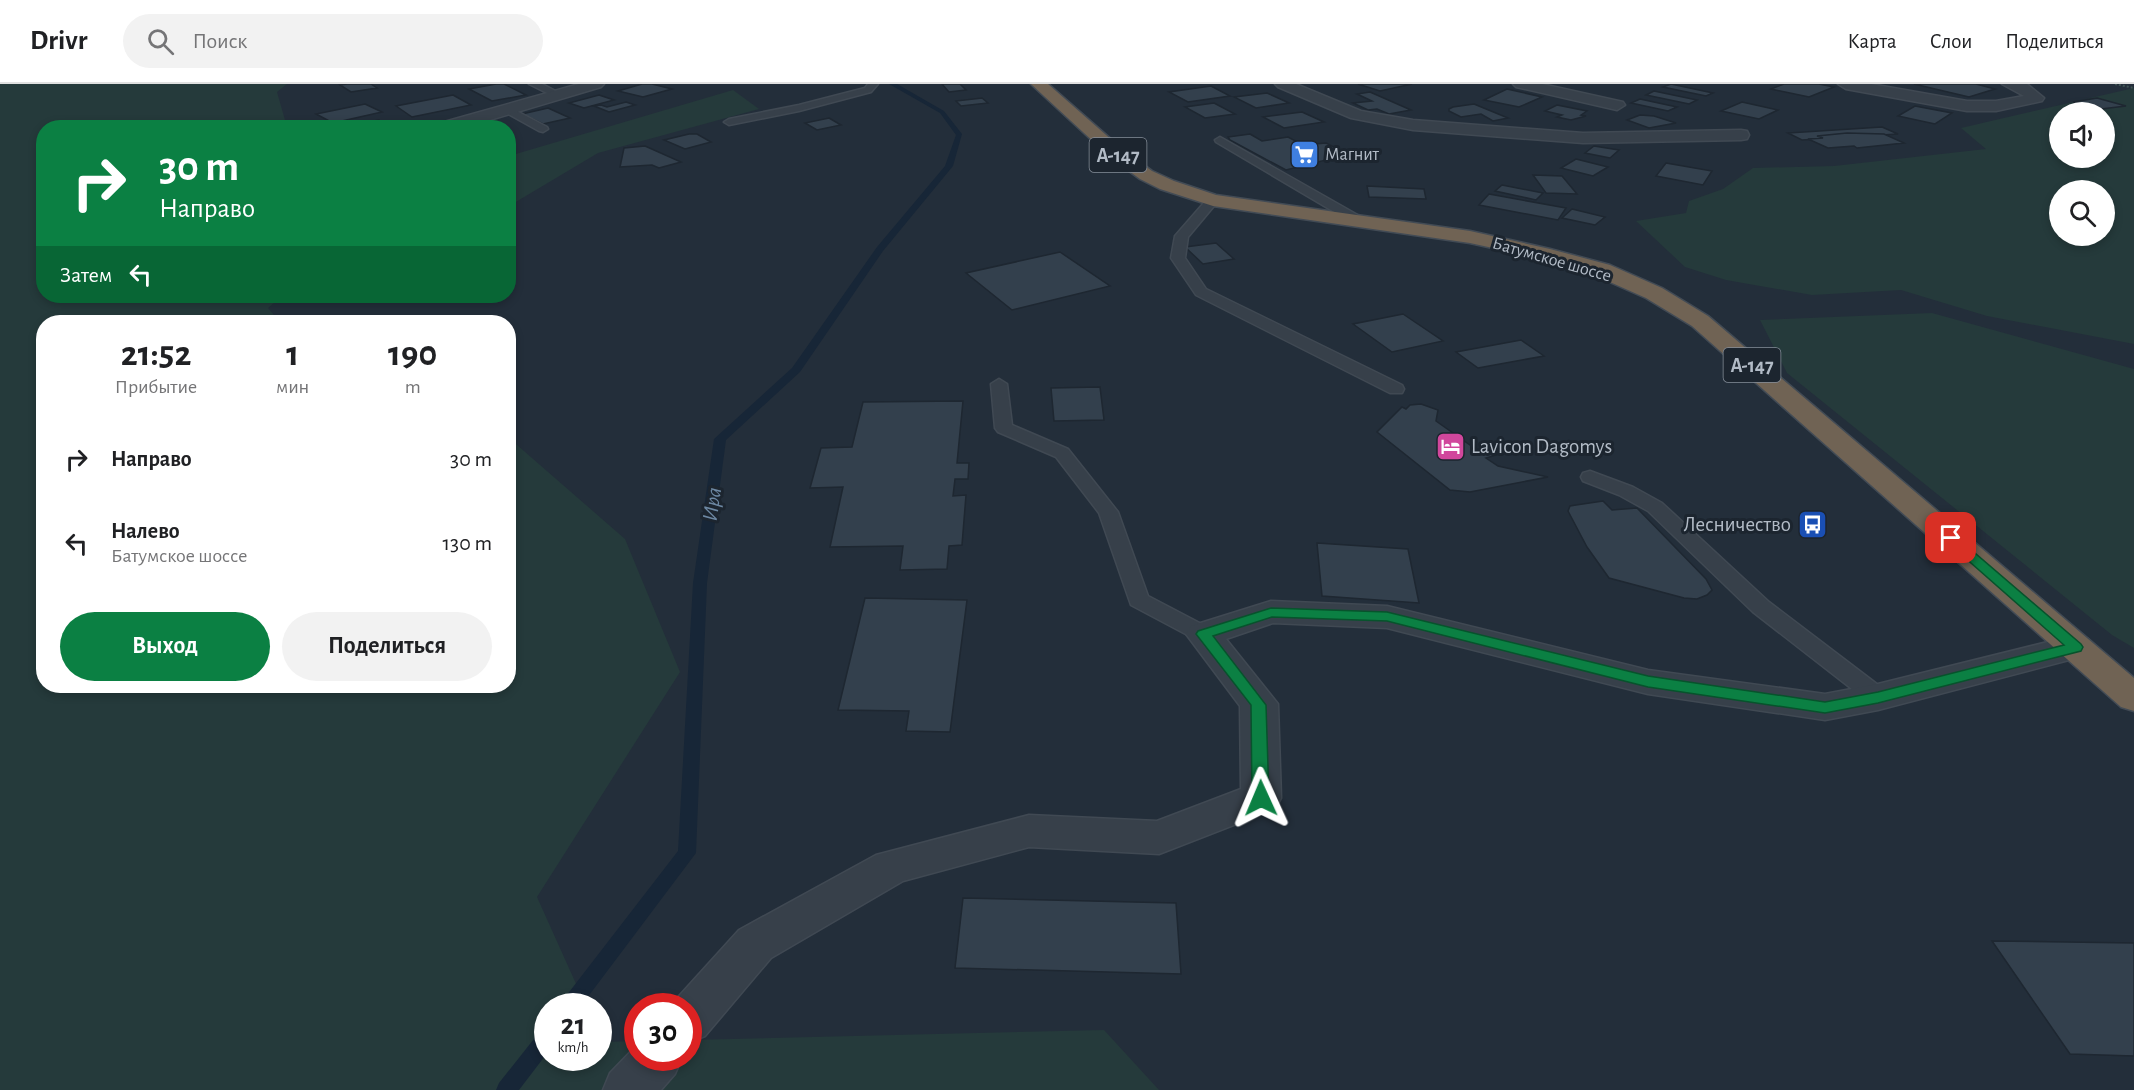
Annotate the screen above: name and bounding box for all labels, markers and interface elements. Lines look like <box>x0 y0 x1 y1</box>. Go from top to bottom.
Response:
search box <box>123 14 543 68</box>
icon: search <box>144 25 177 58</box>
text: Drivr <box>30 27 87 55</box>
text: Поиск <box>192 30 247 52</box>
text: Карта <box>1847 31 1897 52</box>
text: Слои <box>1930 31 1972 52</box>
text: Поделиться <box>2005 31 2104 52</box>
map controls <box>2049 102 2115 246</box>
button: sound <box>2049 102 2115 168</box>
road number: А-147 <box>1090 138 1146 172</box>
supermarket icon: Магнит <box>1288 138 1320 170</box>
icon: right <box>60 144 138 222</box>
text: 30 m <box>159 146 239 188</box>
place label: Магнит <box>1325 146 1380 164</box>
button: search <box>2049 180 2115 246</box>
text: Направо <box>159 195 255 222</box>
street label: Батумское шоссе <box>1490 234 1613 286</box>
icon: left <box>124 258 157 291</box>
text: Затем <box>60 264 112 286</box>
text: 21:52 <box>121 336 191 372</box>
text: 1 <box>286 336 299 372</box>
text: 190 <box>388 336 437 372</box>
road number: А-147 <box>1724 348 1780 382</box>
text: Прибытие <box>115 377 197 397</box>
text: мин <box>276 377 309 397</box>
text: m <box>405 377 421 397</box>
hotel icon: Lavicon Dagomys <box>1434 430 1466 462</box>
place label: Lavicon Dagomys <box>1471 436 1612 457</box>
icon: right <box>60 443 93 476</box>
text: Направо <box>111 448 192 470</box>
text: 30 m <box>450 448 492 470</box>
water label: Ира <box>699 486 726 522</box>
bus stop icon: Лесничество <box>1796 508 1828 540</box>
pin <box>1925 512 1976 563</box>
place label: Лесничество <box>1684 514 1791 535</box>
text: Налево <box>111 520 180 542</box>
icon: arrive <box>1934 521 1967 554</box>
icon: left <box>60 527 93 560</box>
text: 130 m <box>443 532 492 554</box>
text: Батумское шоссе <box>111 546 247 566</box>
button: Выход <box>60 612 270 681</box>
button: Поделиться <box>282 612 492 681</box>
position arrow <box>1229 766 1293 830</box>
speed limit sign: 30 <box>624 993 702 1071</box>
text: 21 <box>561 1010 585 1040</box>
text: km/h <box>558 1040 588 1055</box>

